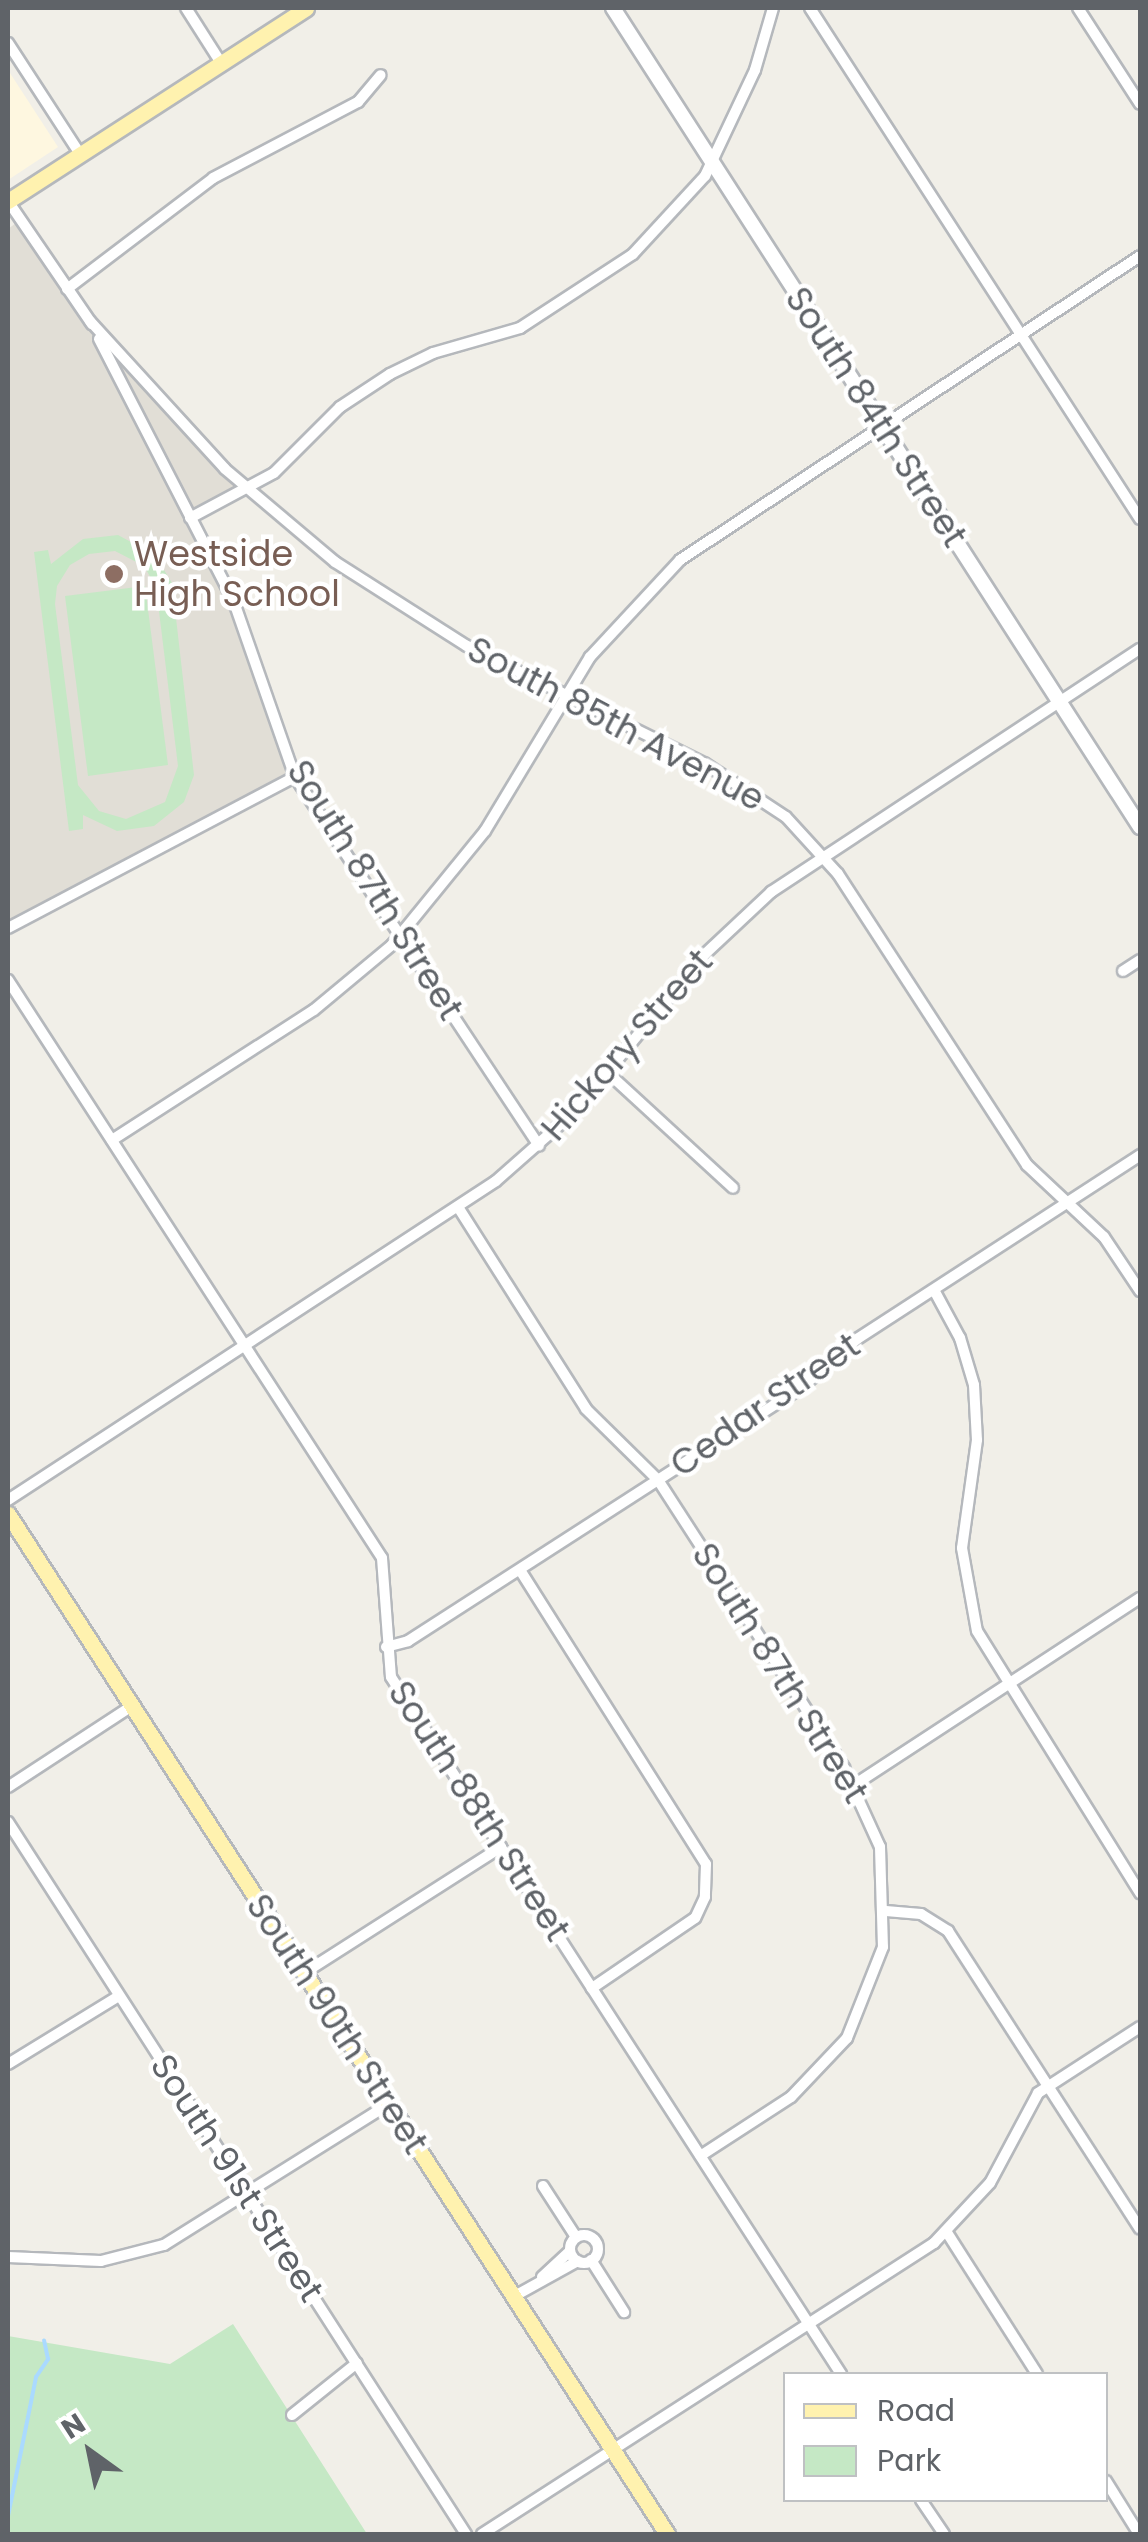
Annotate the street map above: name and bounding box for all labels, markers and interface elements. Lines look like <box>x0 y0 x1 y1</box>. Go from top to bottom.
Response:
street label: South 84th Street <box>776 279 976 555</box>
place label: Westside High School <box>134 533 340 615</box>
marker: Westside High School <box>103 563 125 585</box>
street label: South 85th Avenue <box>461 628 771 820</box>
street label: South 87th Street <box>278 753 472 1027</box>
street label: Hickory Street <box>533 941 721 1149</box>
street label: Cedar Street <box>662 1324 868 1486</box>
street label: South 87th Street <box>683 1536 877 1810</box>
street label: South 88th Street <box>379 1673 579 1949</box>
street label: South 90th Street <box>237 1886 437 2162</box>
street label: South 91st Street <box>142 2047 332 2309</box>
legend <box>783 2372 1108 2502</box>
text: Road <box>877 2389 955 2432</box>
north arrow <box>40 2402 140 2502</box>
text: N <box>54 2404 93 2449</box>
text: Park <box>877 2439 941 2482</box>

